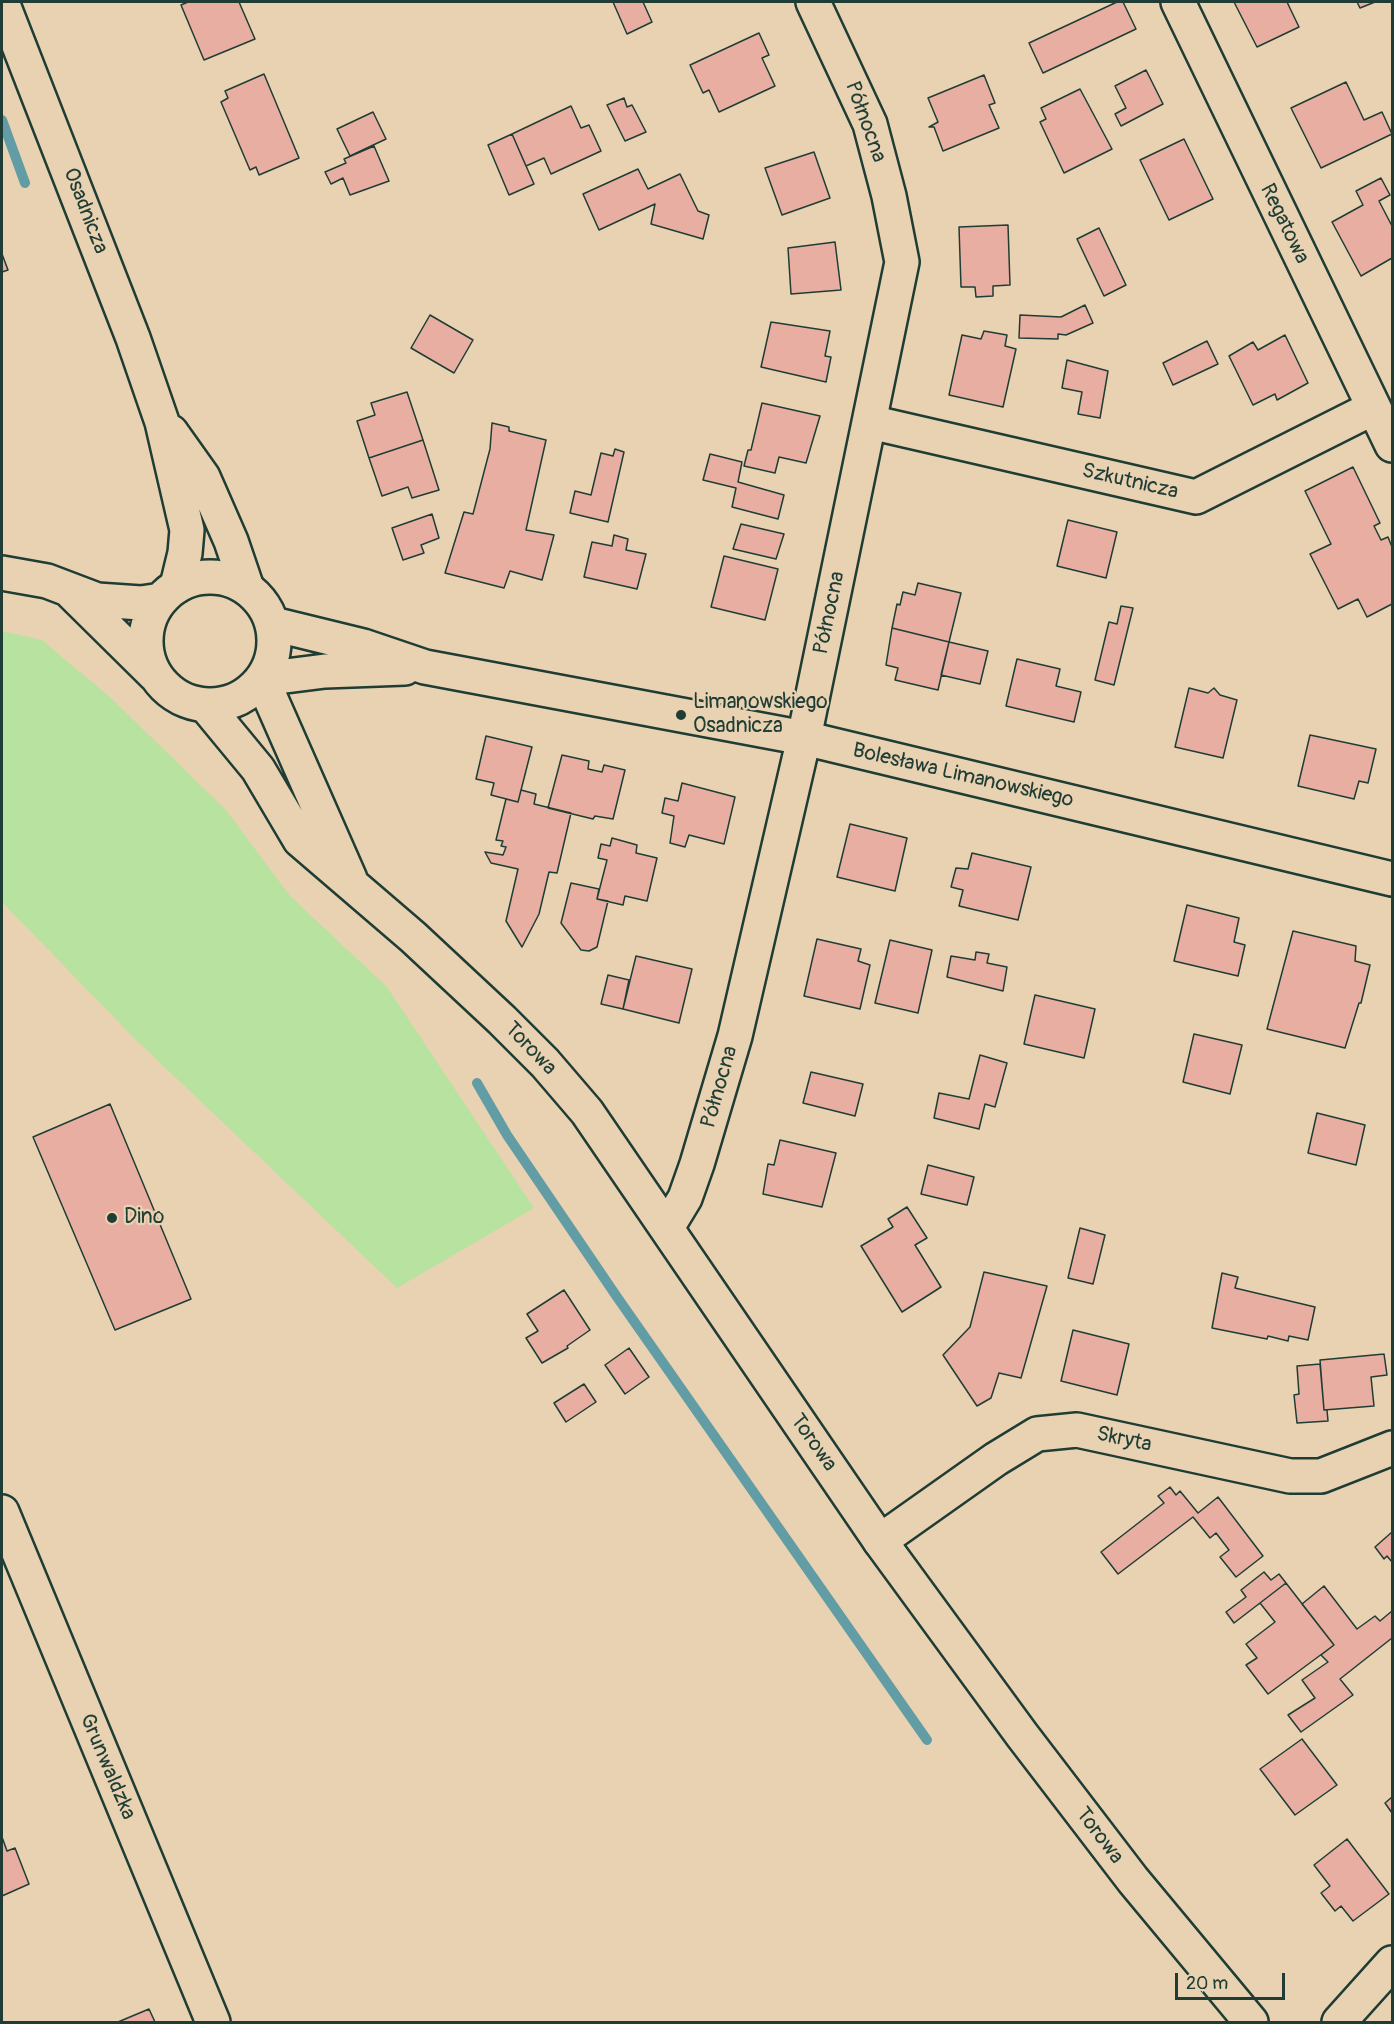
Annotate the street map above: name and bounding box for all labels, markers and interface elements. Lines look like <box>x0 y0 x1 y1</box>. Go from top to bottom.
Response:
street label: Północna <box>839 78 891 166</box>
street label: Osadnicza <box>57 165 113 257</box>
street label: Regatowa <box>1254 180 1314 268</box>
street label: Szkutnicza <box>1079 459 1181 505</box>
street label: Północna <box>809 569 851 657</box>
place label: Limanowskiego Osadnicza <box>693 690 827 740</box>
marker: Limanowskiego Osadnicza <box>674 708 688 722</box>
street label: Bolesława Limanowskiego <box>850 738 1076 814</box>
street label: Torowa <box>499 1017 561 1081</box>
street label: Północna <box>696 1043 744 1131</box>
place label: Dino <box>124 1205 164 1231</box>
marker: Dino <box>105 1211 119 1225</box>
street label: Torowa <box>784 1410 842 1476</box>
street label: Skryta <box>1094 1422 1154 1458</box>
street label: Grunwaldzka <box>73 1710 141 1824</box>
street label: Torowa <box>1070 1803 1128 1869</box>
scale bar <box>1178 1961 1288 1999</box>
text: 20 m <box>1186 1972 1228 1995</box>

